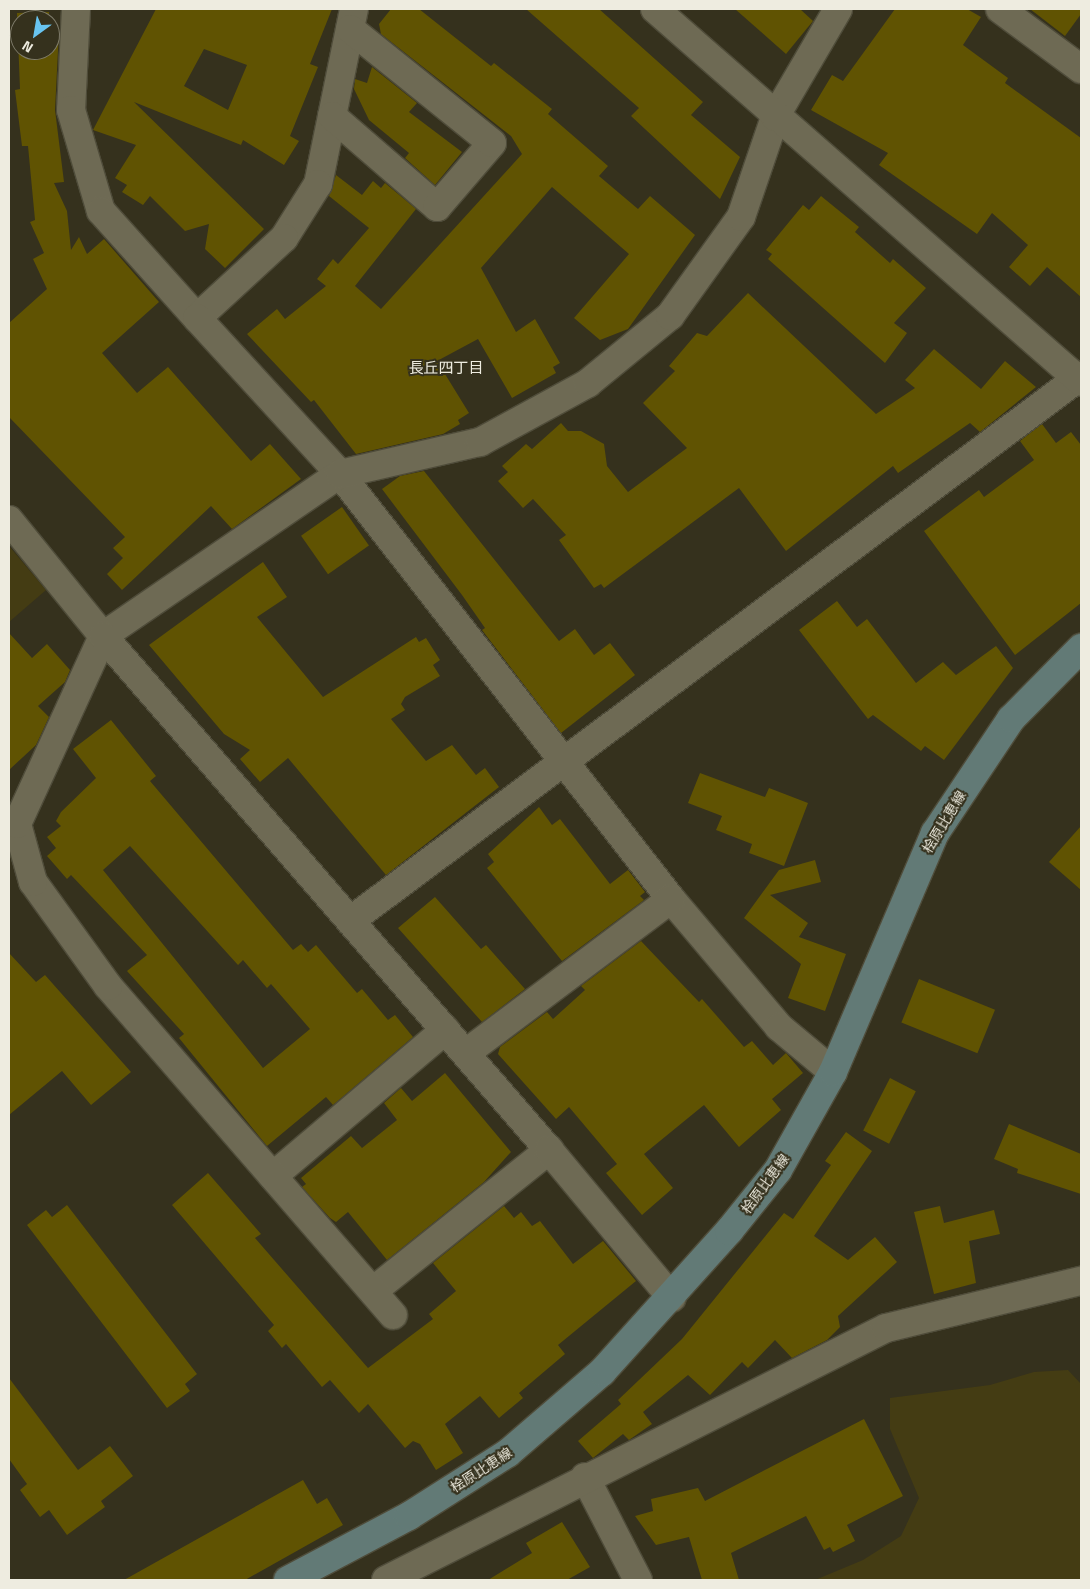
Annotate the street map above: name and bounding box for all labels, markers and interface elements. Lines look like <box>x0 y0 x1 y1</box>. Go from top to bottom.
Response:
north arrow <box>10 10 60 60</box>
text: N <box>18 36 37 59</box>
district label: 長丘四丁目 <box>409 359 483 377</box>
street label: 桧原比恵線 <box>919 788 969 856</box>
street label: 桧原比恵線 <box>738 1151 792 1217</box>
street label: 桧原比恵線 <box>447 1444 515 1496</box>

